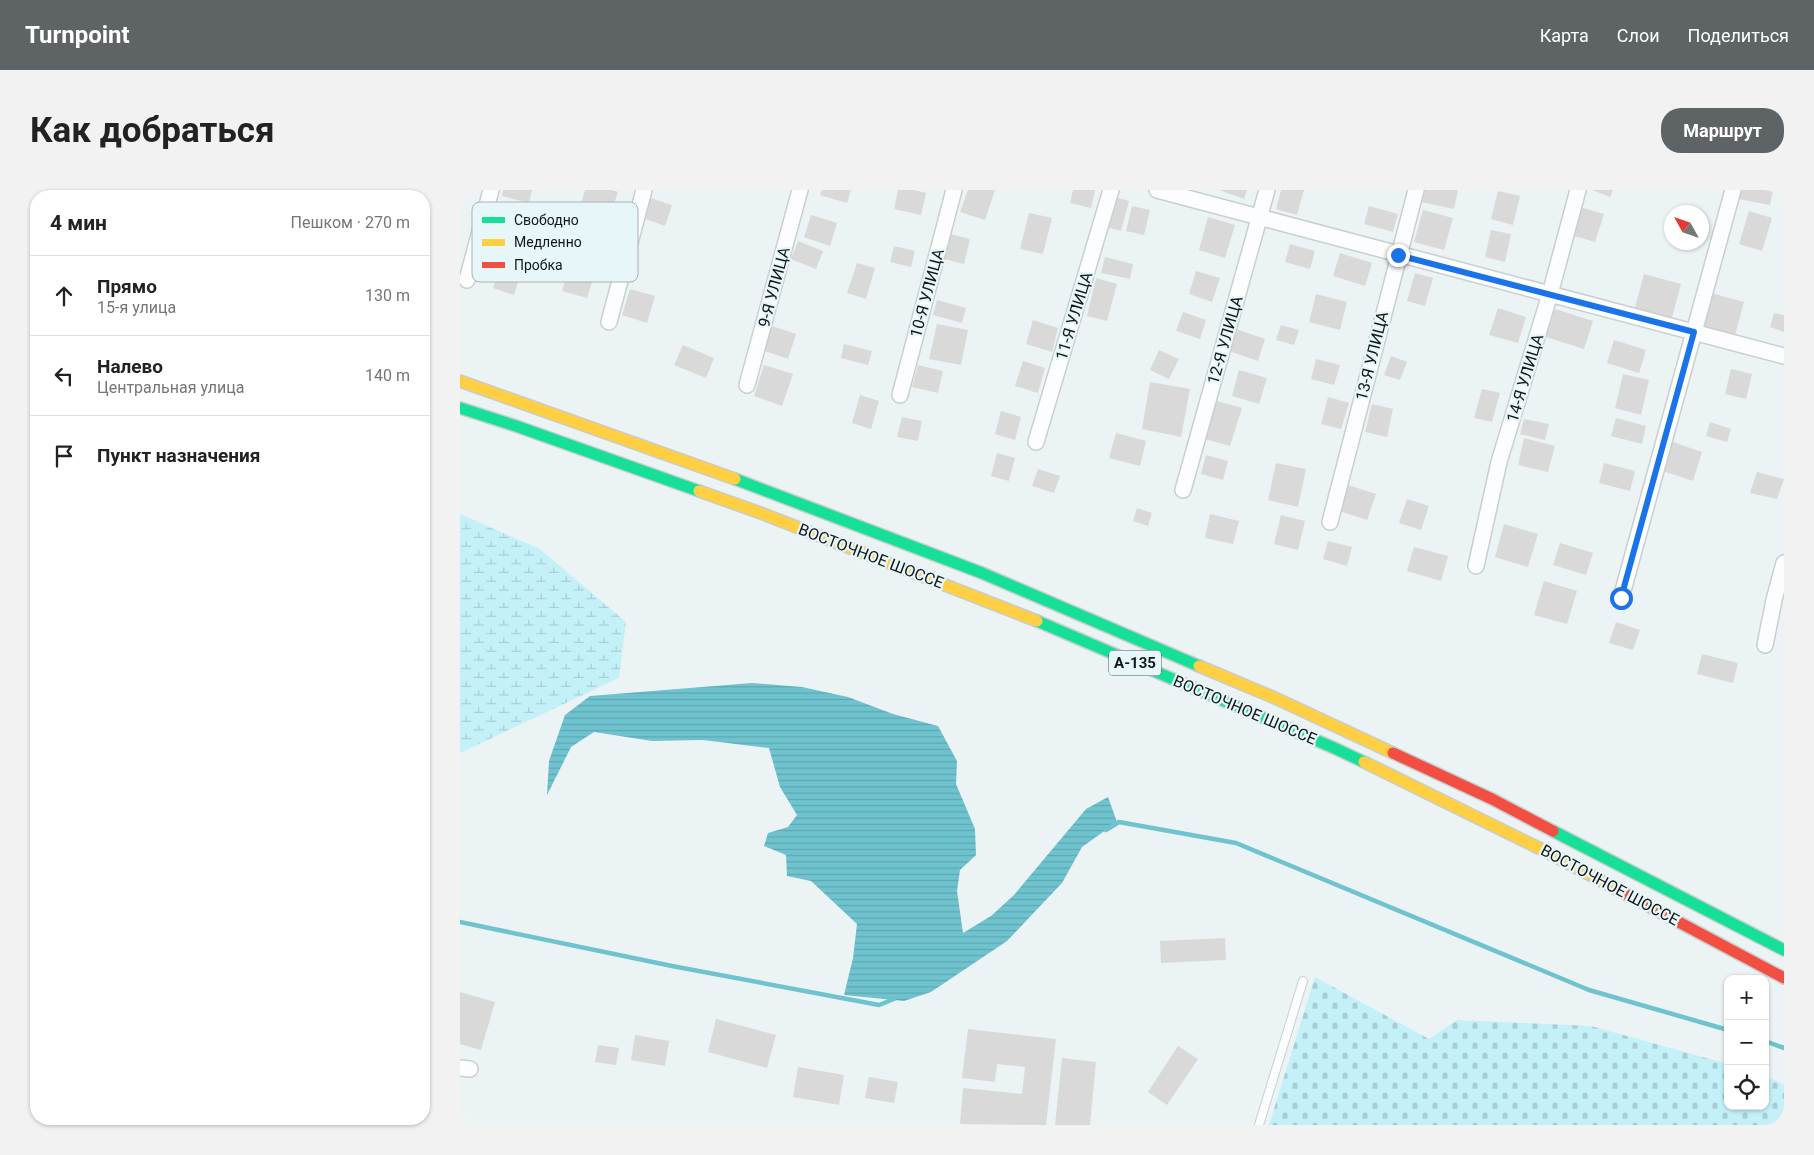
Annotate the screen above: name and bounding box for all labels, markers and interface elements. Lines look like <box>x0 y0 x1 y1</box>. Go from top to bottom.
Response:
text: Turnpoint <box>25 21 130 49</box>
text: Карта <box>1540 25 1589 46</box>
text: Слои <box>1617 25 1660 46</box>
text: Поделиться <box>1688 25 1789 46</box>
button: Маршрут <box>1661 108 1784 153</box>
text: Как добраться <box>30 110 275 151</box>
legend <box>472 202 638 282</box>
north arrow <box>1664 205 1709 250</box>
text: 4 мин <box>50 211 107 235</box>
text: Свободно <box>514 212 579 228</box>
text: Пешком · 270 m <box>291 213 410 232</box>
text: Медленно <box>514 234 582 250</box>
street label: 9-Я УЛИЦА <box>754 244 794 329</box>
route end <box>1387 244 1410 267</box>
street label: 10-Я УЛИЦА <box>906 246 948 340</box>
text: Пробка <box>514 257 563 273</box>
street label: 11-Я УЛИЦА <box>1052 269 1097 362</box>
text: Прямо <box>97 275 157 298</box>
icon: ahead <box>50 282 78 310</box>
text: 130 m <box>365 286 410 305</box>
street label: 12-Я УЛИЦА <box>1203 293 1247 386</box>
text: 15-я улица <box>97 298 176 317</box>
street label: 13-Я УЛИЦА <box>1352 309 1392 403</box>
street label: 14-Я УЛИЦА <box>1503 331 1548 424</box>
text: Налево <box>97 355 163 378</box>
icon: left <box>50 362 78 390</box>
text: 140 m <box>365 366 410 385</box>
text: Центральная улица <box>97 378 244 397</box>
icon: arrive <box>50 442 78 470</box>
text: Пункт назначения <box>97 444 260 467</box>
street label: ВОСТОЧНОЕ ШОССЕ <box>796 520 946 592</box>
route start <box>1610 587 1633 610</box>
road number: А-135 <box>1109 650 1161 676</box>
street label: ВОСТОЧНОЕ ШОССЕ <box>1170 671 1320 749</box>
street label: ВОСТОЧНОЕ ШОССЕ <box>1538 840 1682 930</box>
map controls <box>1724 975 1769 1110</box>
button: + <box>1724 975 1769 1020</box>
button: − <box>1724 1020 1769 1065</box>
button: locate <box>1724 1065 1769 1110</box>

